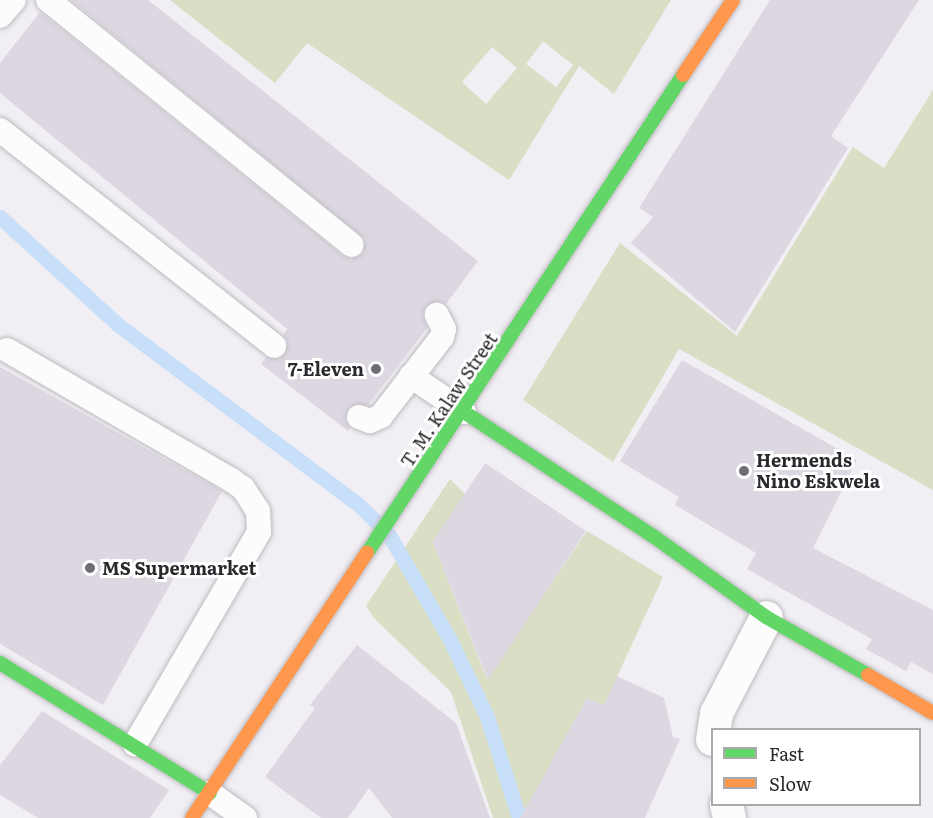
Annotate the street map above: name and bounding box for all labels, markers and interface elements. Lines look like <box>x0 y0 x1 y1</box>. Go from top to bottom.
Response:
street label: T. M. Kalaw Street <box>396 329 502 471</box>
place label: 7-Eleven <box>288 358 364 380</box>
marker: 7-Eleven <box>369 362 383 376</box>
place label: Hermends Nino Eskwela <box>756 450 880 492</box>
marker: Hermends Nino Eskwela <box>737 464 751 478</box>
place label: MS Supermarket <box>102 557 256 579</box>
marker: MS Supermarket <box>83 561 97 575</box>
legend <box>711 728 921 806</box>
text: Fast <box>769 740 804 767</box>
text: Slow <box>769 770 811 797</box>

